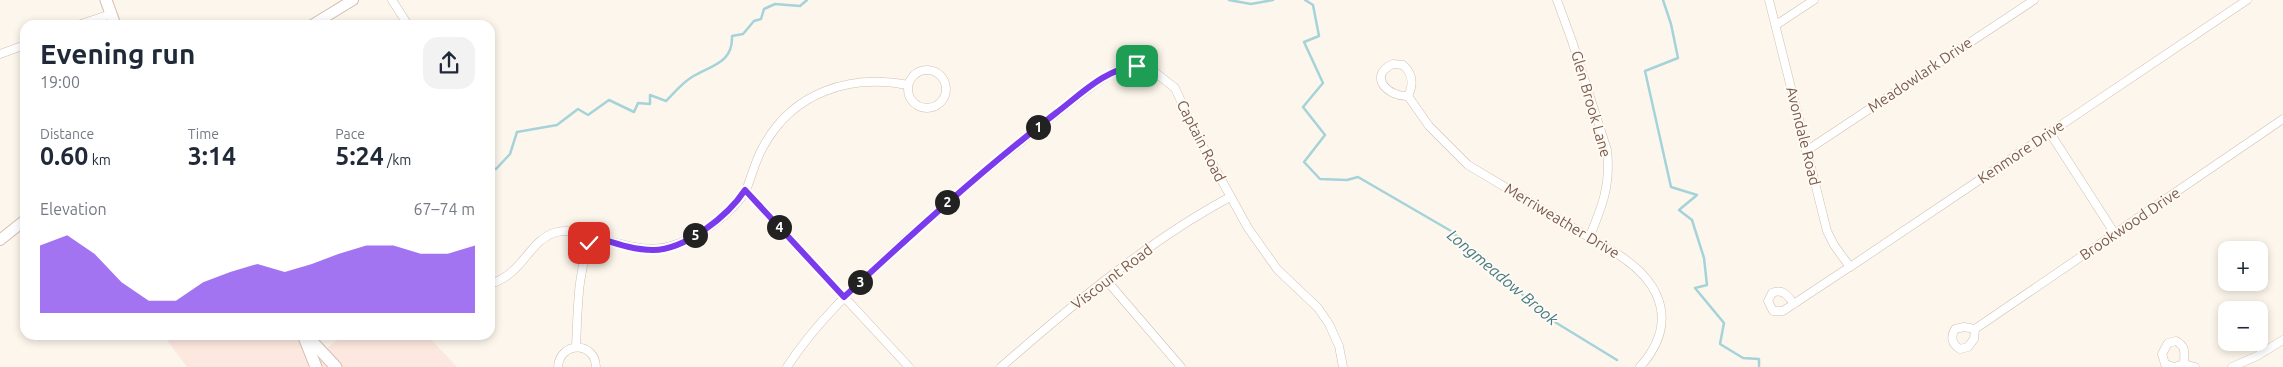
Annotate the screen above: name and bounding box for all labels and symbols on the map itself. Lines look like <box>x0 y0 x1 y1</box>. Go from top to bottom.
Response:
street label: Meadowlark Drive <box>1864 33 1975 116</box>
pin <box>1116 45 1158 87</box>
street label: Glen Brook Lane <box>1568 49 1615 159</box>
street label: Avondale Road <box>1783 85 1824 187</box>
street label: Captain Road <box>1174 97 1229 185</box>
pin: 1 <box>1026 114 1050 140</box>
street label: Kenmore Drive <box>1974 116 2067 187</box>
street label: Merriweather Drive <box>1502 179 1623 262</box>
street label: Brookwood Drive <box>2076 184 2183 263</box>
pin: 2 <box>934 190 960 214</box>
pin: 4 <box>766 214 792 240</box>
pin <box>568 222 610 264</box>
pin: 5 <box>682 222 708 248</box>
water label: Longmeadow Brook <box>1444 225 1563 329</box>
street label: Viscount Road <box>1068 241 1156 313</box>
pin: 3 <box>848 270 872 294</box>

